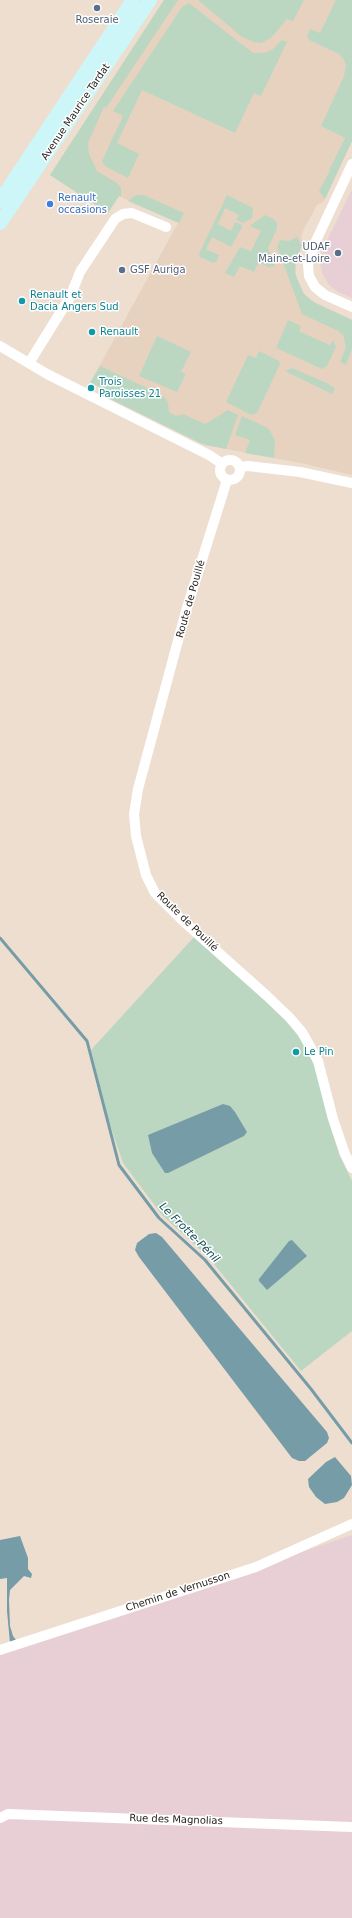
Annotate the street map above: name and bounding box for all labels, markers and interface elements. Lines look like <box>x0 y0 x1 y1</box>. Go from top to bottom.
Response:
marker: Roseraie <box>92 3 102 13</box>
place label: Roseraie <box>75 14 119 26</box>
street label: Avenue Maurice Tardat <box>39 61 113 163</box>
place label: Renault occasions <box>58 192 107 216</box>
marker: Renault occasions <box>45 199 55 209</box>
place label: UDAF Maine-et-Loire <box>258 241 330 264</box>
marker: UDAF Maine-et-Loire <box>333 248 343 258</box>
place label: GSF Auriga <box>130 264 186 276</box>
marker: GSF Auriga <box>117 265 127 275</box>
place label: Renault et Dacia Angers Sud <box>30 289 119 312</box>
marker: Renault et Dacia Angers Sud <box>17 296 27 306</box>
place label: Renault <box>100 326 138 338</box>
marker: Renault <box>87 327 97 337</box>
place label: Trois Paroisses 21 <box>99 376 161 400</box>
marker: Trois Paroisses 21 <box>86 383 96 393</box>
street label: Route de Pouillé <box>174 559 208 639</box>
street label: Route de Pouillé <box>154 890 220 954</box>
place label: Le Pin <box>304 1046 334 1058</box>
marker: Le Pin <box>291 1047 301 1057</box>
water label: Le Frotte-Pénil <box>156 1200 222 1266</box>
street label: Chemin de Vernusson <box>124 1569 232 1615</box>
street label: Rue des Magnolias <box>129 1812 223 1828</box>

